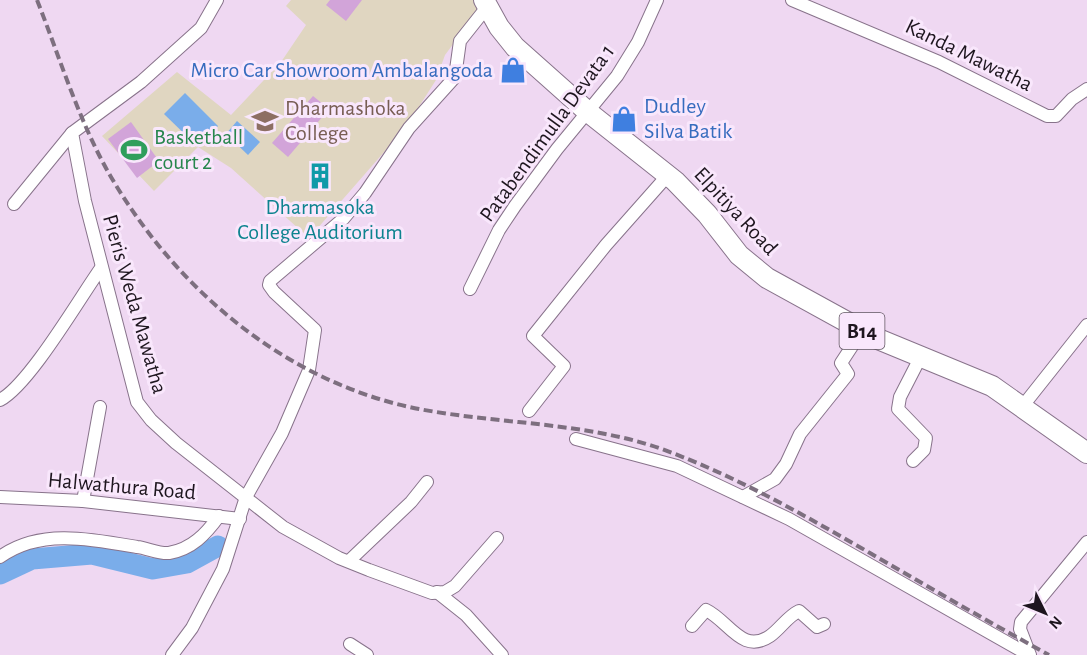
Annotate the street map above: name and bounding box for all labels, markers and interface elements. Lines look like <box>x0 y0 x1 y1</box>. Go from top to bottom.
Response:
street label: Kanda Mawatha <box>902 15 1036 95</box>
street label: Patabendimulla Devata 1 <box>475 40 619 226</box>
shop icon: Micro Car Showroom Ambalangoda <box>498 55 528 85</box>
place label: Micro Car Showroom Ambalangoda <box>190 59 493 81</box>
place label: Dudley Silva Batik <box>644 95 732 142</box>
place label: Dharmashoka College <box>285 97 406 144</box>
shop icon: Dudley Silva Batik <box>609 104 639 134</box>
school or university icon: Dharmashoka College <box>250 106 280 136</box>
place label: Basketball court 2 <box>154 126 243 173</box>
sports icon: Basketball court 2 <box>119 135 149 165</box>
building icon: Dharmasoka College Auditorium <box>305 161 335 191</box>
street label: Elpitiya Road <box>690 163 782 259</box>
place label: Dharmasoka College Auditorium <box>237 196 403 243</box>
street label: Pieris Weda Mawatha <box>99 212 171 396</box>
road number: B14 <box>840 313 884 349</box>
street label: Halwathura Road <box>47 469 197 503</box>
north arrow <box>1015 583 1075 643</box>
text: N <box>1046 613 1065 632</box>

